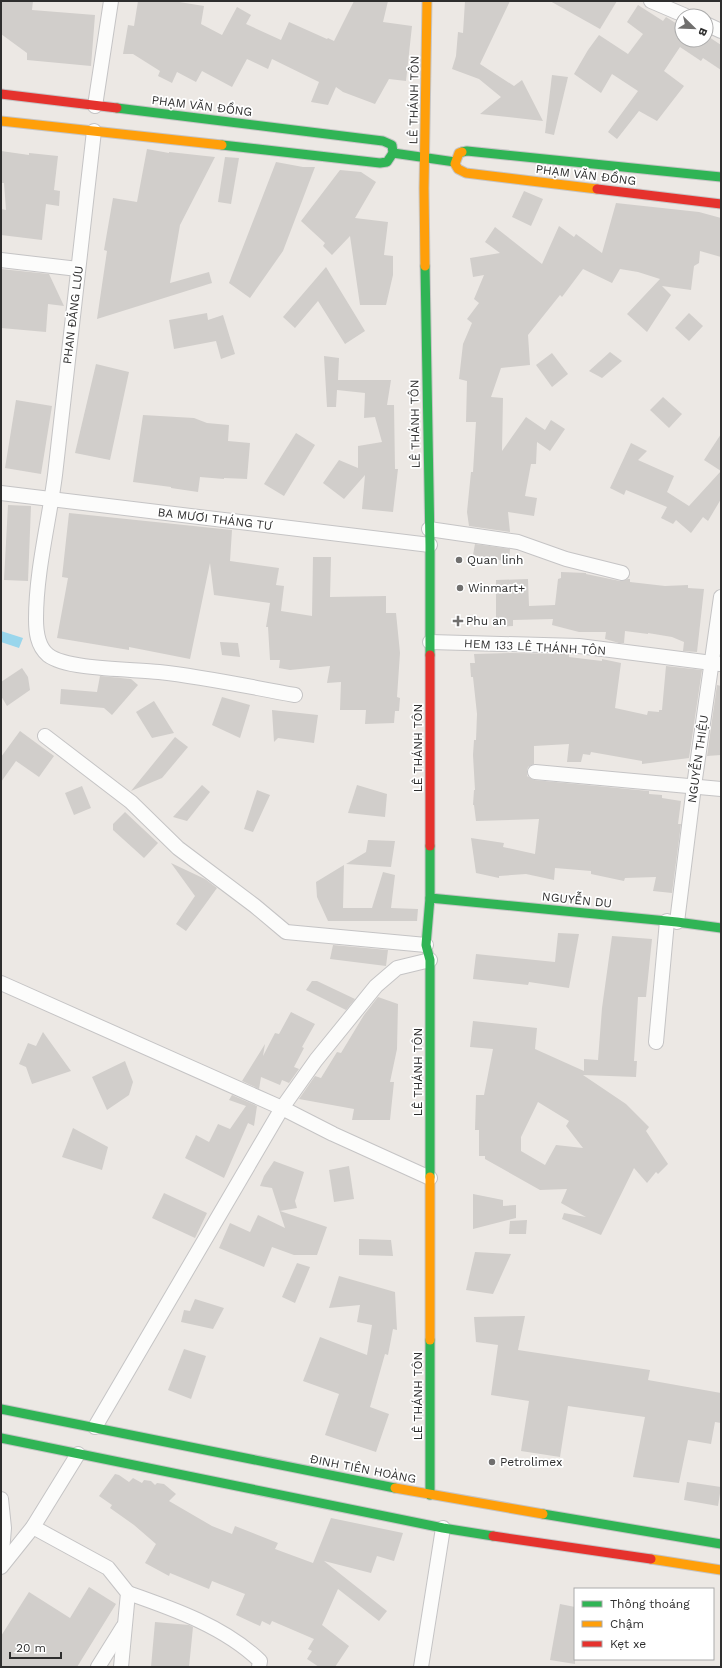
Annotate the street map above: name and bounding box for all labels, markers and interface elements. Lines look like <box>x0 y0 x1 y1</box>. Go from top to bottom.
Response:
north arrow <box>674 8 714 48</box>
text: B <box>695 26 710 38</box>
street label: LÊ THÁNH TÔN <box>406 56 422 144</box>
street label: PHẠM VĂN ĐỒNG <box>151 92 253 119</box>
street label: PHẠM VĂN ĐỒNG <box>535 161 637 188</box>
street label: PHAN ĐĂNG LƯU <box>60 265 86 365</box>
street label: LÊ THÁNH TÔN <box>407 380 423 468</box>
street label: BA MƯƠI THÁNG TƯ <box>157 505 274 533</box>
place label: Quan linh <box>467 553 523 567</box>
marker: Quan linh <box>454 555 464 565</box>
place label: Winmart+ <box>468 581 525 595</box>
marker: Winmart+ <box>455 583 465 593</box>
place label: Phu an <box>466 614 506 628</box>
marker: Phu an <box>453 616 463 626</box>
street label: HEM 133 LÊ THÁNH TÔN <box>464 636 606 658</box>
street label: LÊ THÁNH TÔN <box>411 704 425 792</box>
street label: NGUYỄN THIỆU <box>683 714 711 804</box>
street label: NGUYỄN DU <box>541 887 613 911</box>
street label: LÊ THÁNH TÔN <box>411 1028 425 1116</box>
street label: LÊ THÁNH TÔN <box>411 1352 425 1440</box>
street label: ĐINH TIÊN HOÀNG <box>309 1452 417 1486</box>
place label: Petrolimex <box>500 1455 562 1469</box>
marker: Petrolimex <box>487 1457 497 1467</box>
legend <box>574 1588 714 1660</box>
text: Thông thoáng <box>610 1597 690 1611</box>
text: Chậm <box>610 1617 644 1631</box>
scale bar <box>10 1634 61 1660</box>
text: Kẹt xe <box>610 1637 646 1651</box>
text: 20 m <box>16 1641 46 1655</box>

